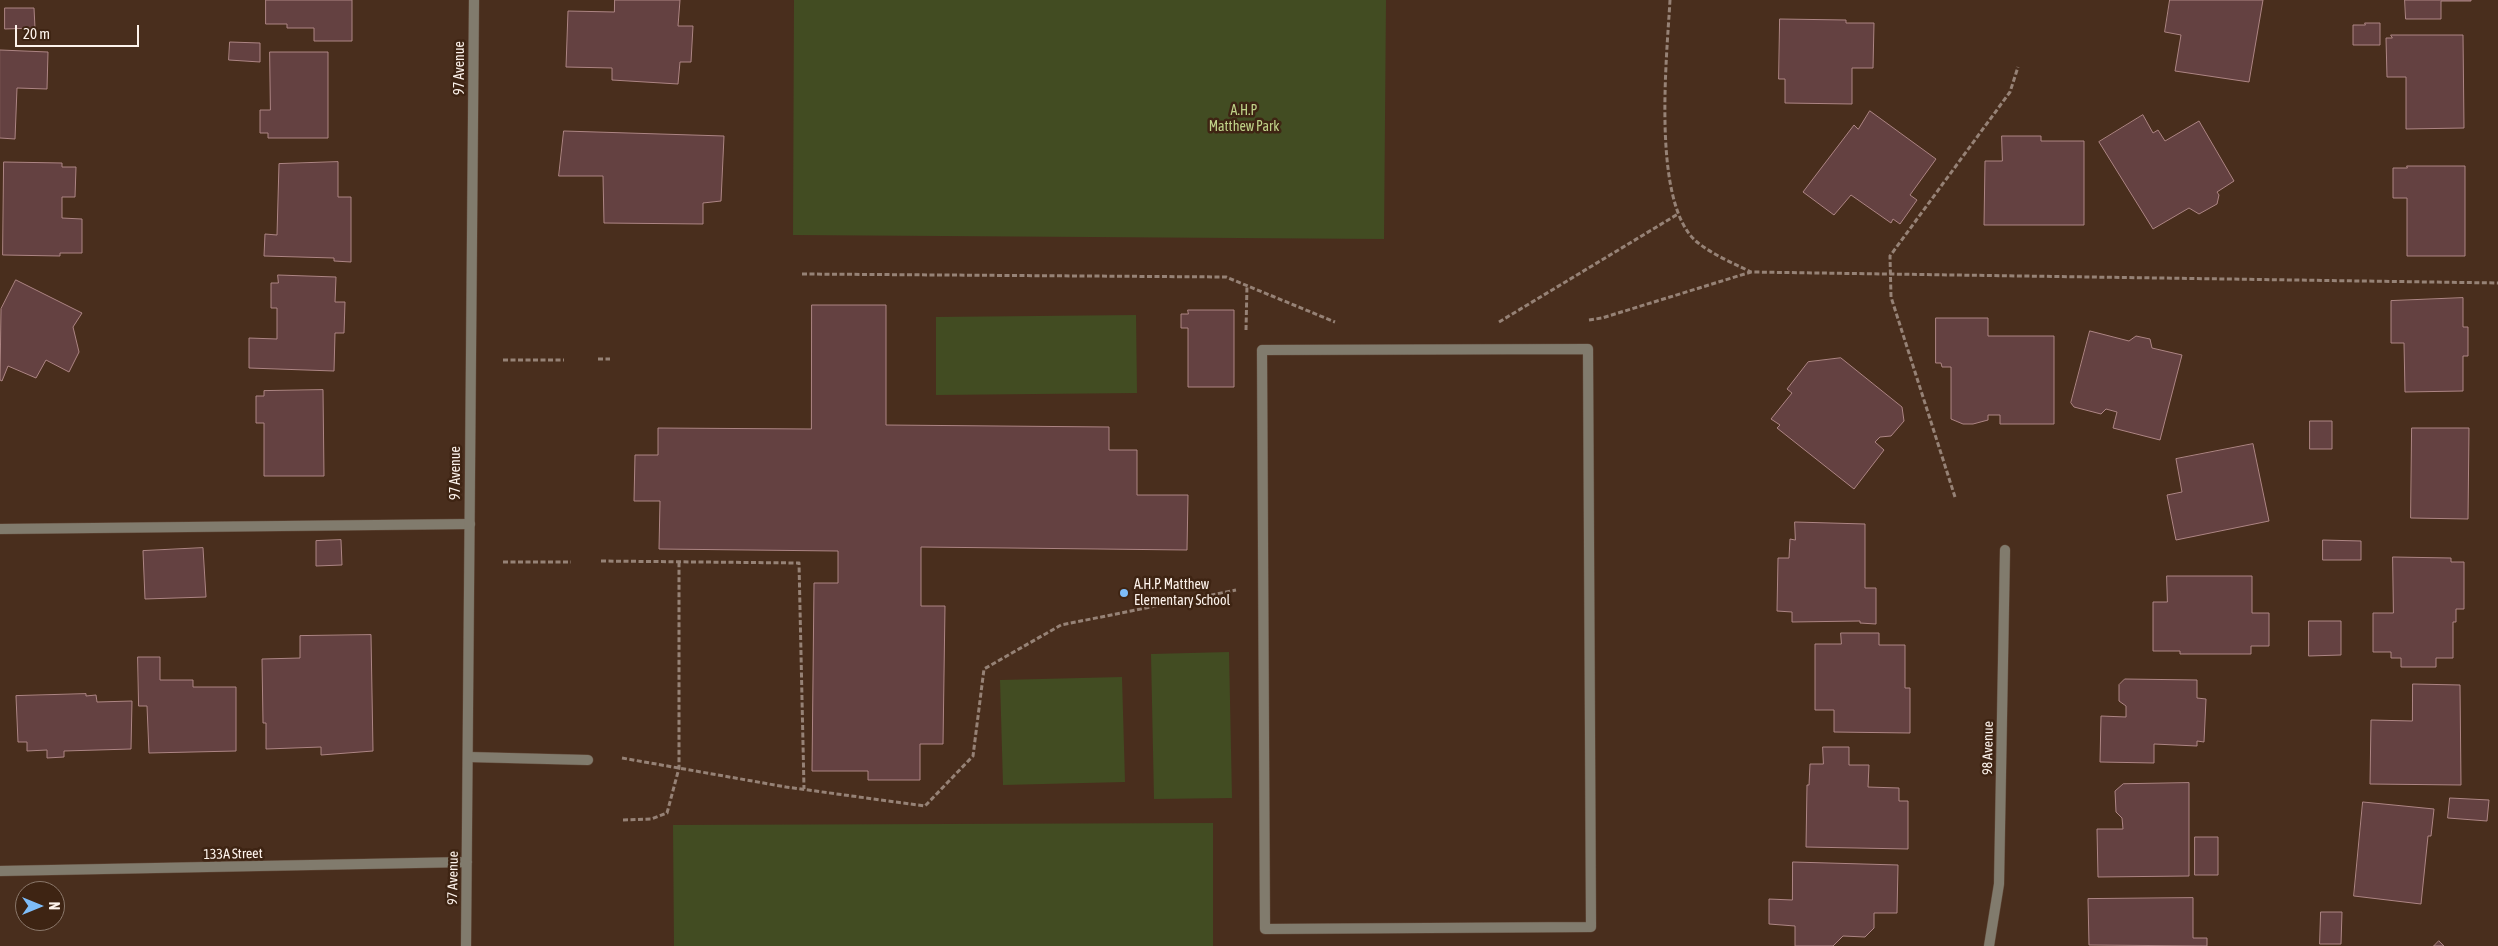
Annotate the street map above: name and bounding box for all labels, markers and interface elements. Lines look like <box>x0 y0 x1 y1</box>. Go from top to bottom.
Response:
scale bar <box>18 15 141 47</box>
text: 20 m <box>23 25 50 42</box>
street label: 97 Avenue <box>452 41 468 95</box>
park label: A.H.P Matthew Park <box>1209 103 1279 136</box>
street label: 97 Avenue <box>448 446 464 500</box>
place label: A.H.P. Matthew Elementary School <box>1134 577 1230 610</box>
marker: A.H.P. Matthew Elementary School <box>1118 587 1130 599</box>
street label: 98 Avenue <box>1979 721 1997 775</box>
street label: 133A Street <box>203 845 263 863</box>
street label: 97 Avenue <box>444 851 462 905</box>
north arrow <box>15 881 65 931</box>
text: N <box>46 902 62 910</box>

